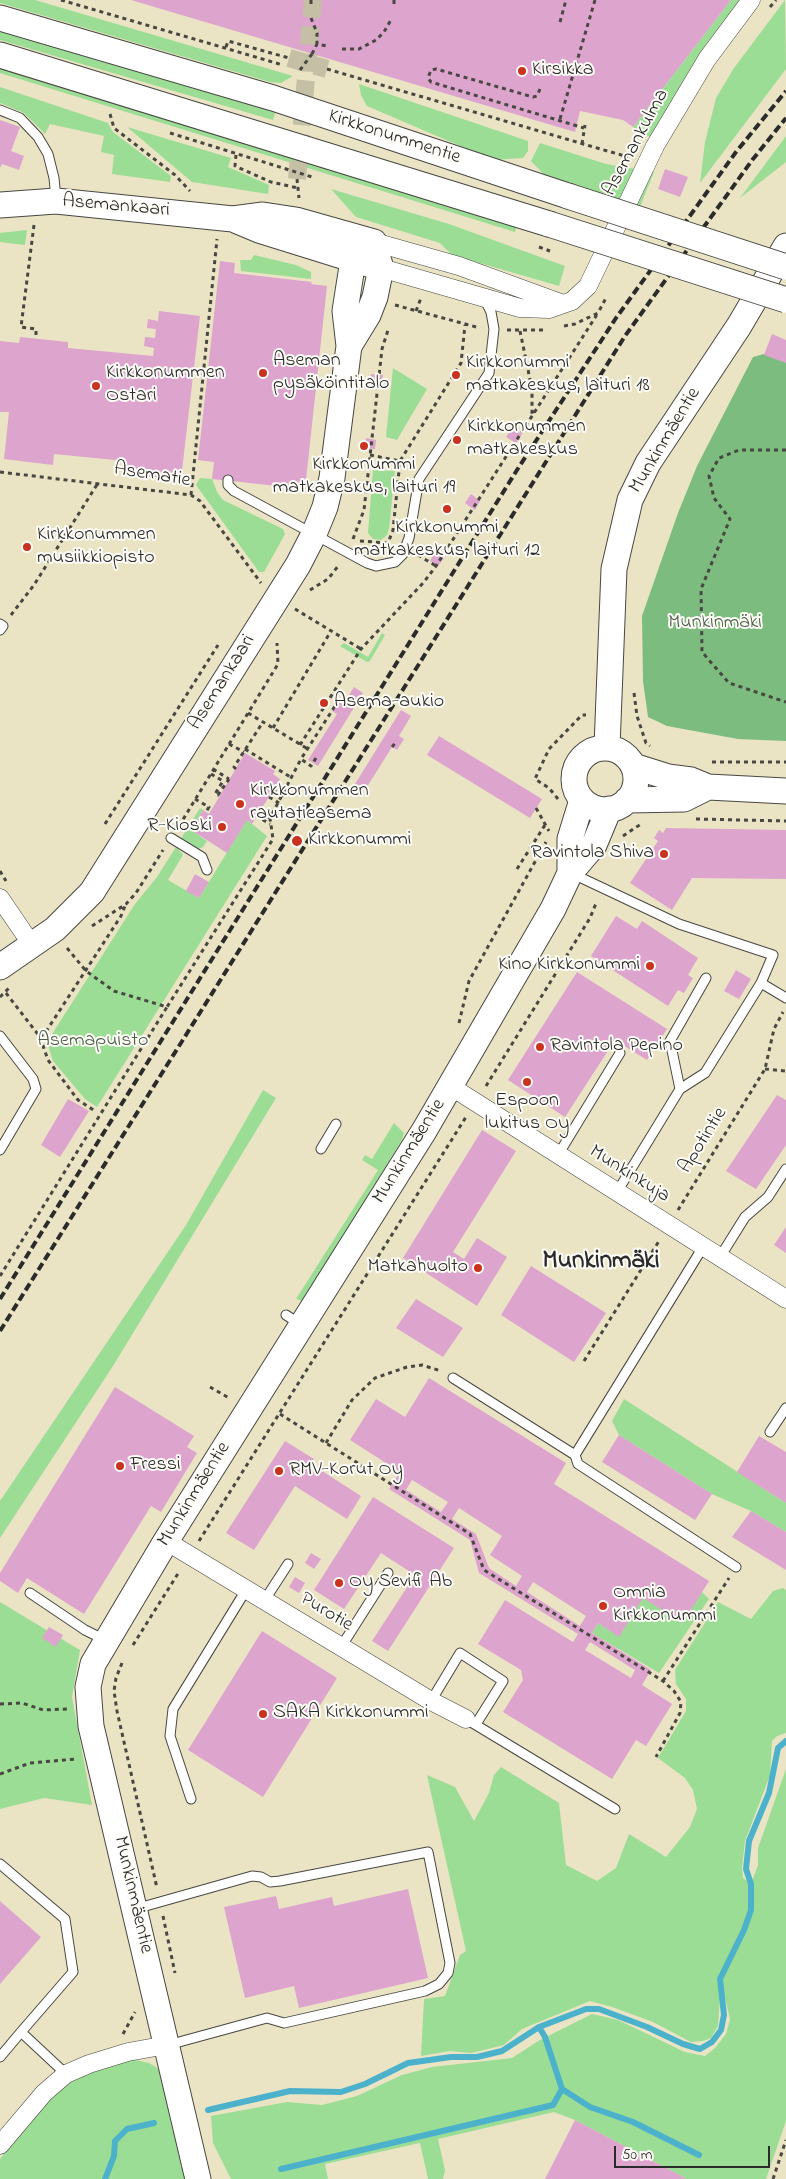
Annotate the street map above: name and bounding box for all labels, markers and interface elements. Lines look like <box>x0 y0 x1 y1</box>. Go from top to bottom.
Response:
place label: Kirsikka <box>532 59 594 83</box>
marker: Kirsikka <box>516 65 528 77</box>
street label: Asemankulma <box>599 86 675 200</box>
street label: Kirkkonummentie <box>325 105 463 171</box>
street label: Asemankaari <box>61 190 171 224</box>
place label: Aseman pysäköintitalo <box>273 350 390 397</box>
place label: Kirkkonummi matkakeskus, laituri 18 <box>466 352 650 399</box>
place label: Kirkkonummen Ostari <box>106 362 225 409</box>
marker: Aseman pysäköintitalo <box>257 367 269 379</box>
marker: Kirkkonummi matkakeskus, laituri 18 <box>450 369 462 381</box>
marker: Kirkkonummen Ostari <box>90 380 102 392</box>
street label: Munkinmäentie <box>625 384 707 498</box>
place label: Kirkkonummen matkakeskus <box>467 416 586 463</box>
marker: Kirkkonummen matkakeskus <box>451 434 463 446</box>
marker: Kirkkonummi matkakeskus, laituri 19 <box>358 440 370 452</box>
place label: Kirkkonummi matkakeskus, laituri 19 <box>273 454 455 501</box>
street label: Asematie <box>112 458 192 494</box>
marker: Kirkkonummi matkakeskus, laituri 12 <box>441 503 453 515</box>
place label: Kirkkonummi matkakeskus, laituri 12 <box>354 517 540 564</box>
place label: Kirkkonummen musiikkiopisto <box>37 524 156 571</box>
marker: Kirkkonummen musiikkiopisto <box>21 541 33 553</box>
park label: Munkinmäki <box>668 612 762 636</box>
street label: Asemankaari <box>184 631 262 735</box>
place label: Asema-aukio <box>334 691 444 715</box>
marker: Asema-aukio <box>318 697 330 709</box>
place label: Kirkkonummen rautatieasema <box>250 780 371 827</box>
marker: Kirkkonummen rautatieasema <box>234 798 246 810</box>
place label: R-Kioski <box>147 815 212 839</box>
marker: R-Kioski <box>216 821 228 833</box>
place label: Kirkkonummi <box>308 829 411 853</box>
marker: Kirkkonummi <box>290 834 304 848</box>
place label: Ravintola Shiva <box>531 842 654 866</box>
marker: Ravintola Shiva <box>658 848 670 860</box>
place label: Kino Kirkkonummi <box>498 954 640 978</box>
marker: Kino Kirkkonummi <box>644 960 656 972</box>
park label: Asemapuisto <box>38 1030 148 1054</box>
place label: Ravintola Pepino <box>550 1035 683 1059</box>
marker: Ravintola Pepino <box>534 1041 546 1053</box>
marker: Espoon lukitus Oy <box>521 1076 533 1088</box>
place label: Espoon lukitus Oy <box>485 1090 569 1137</box>
street label: Munkinmäentie <box>368 1095 452 1209</box>
street label: Apotintie <box>674 1104 734 1178</box>
street label: Munkinkuja <box>584 1141 674 1209</box>
district label: Munkinmäki <box>543 1248 659 1278</box>
place label: Matkahuolto <box>368 1256 468 1280</box>
marker: Matkahuolto <box>472 1262 484 1274</box>
street label: Munkinmäentie <box>153 1438 237 1552</box>
place label: Fressi <box>130 1454 180 1478</box>
place label: RMV-Korut Oy <box>289 1459 403 1483</box>
marker: Fressi <box>114 1460 126 1472</box>
marker: RMV-Korut Oy <box>273 1465 285 1477</box>
place label: Oy Sevifi Ab <box>349 1571 452 1595</box>
marker: Oy Sevifi Ab <box>333 1577 345 1589</box>
place label: Omnia Kirkkonummi <box>613 1582 716 1629</box>
street label: Purotie <box>295 1588 357 1638</box>
marker: Omnia Kirkkonummi <box>597 1600 609 1612</box>
place label: SAKA Kirkkonummi <box>273 1702 428 1726</box>
marker: SAKA Kirkkonummi <box>257 1708 269 1720</box>
street label: Munkinmäentie <box>107 1834 157 1956</box>
scale bar <box>616 2136 772 2168</box>
text: 50 m <box>622 2144 652 2166</box>

